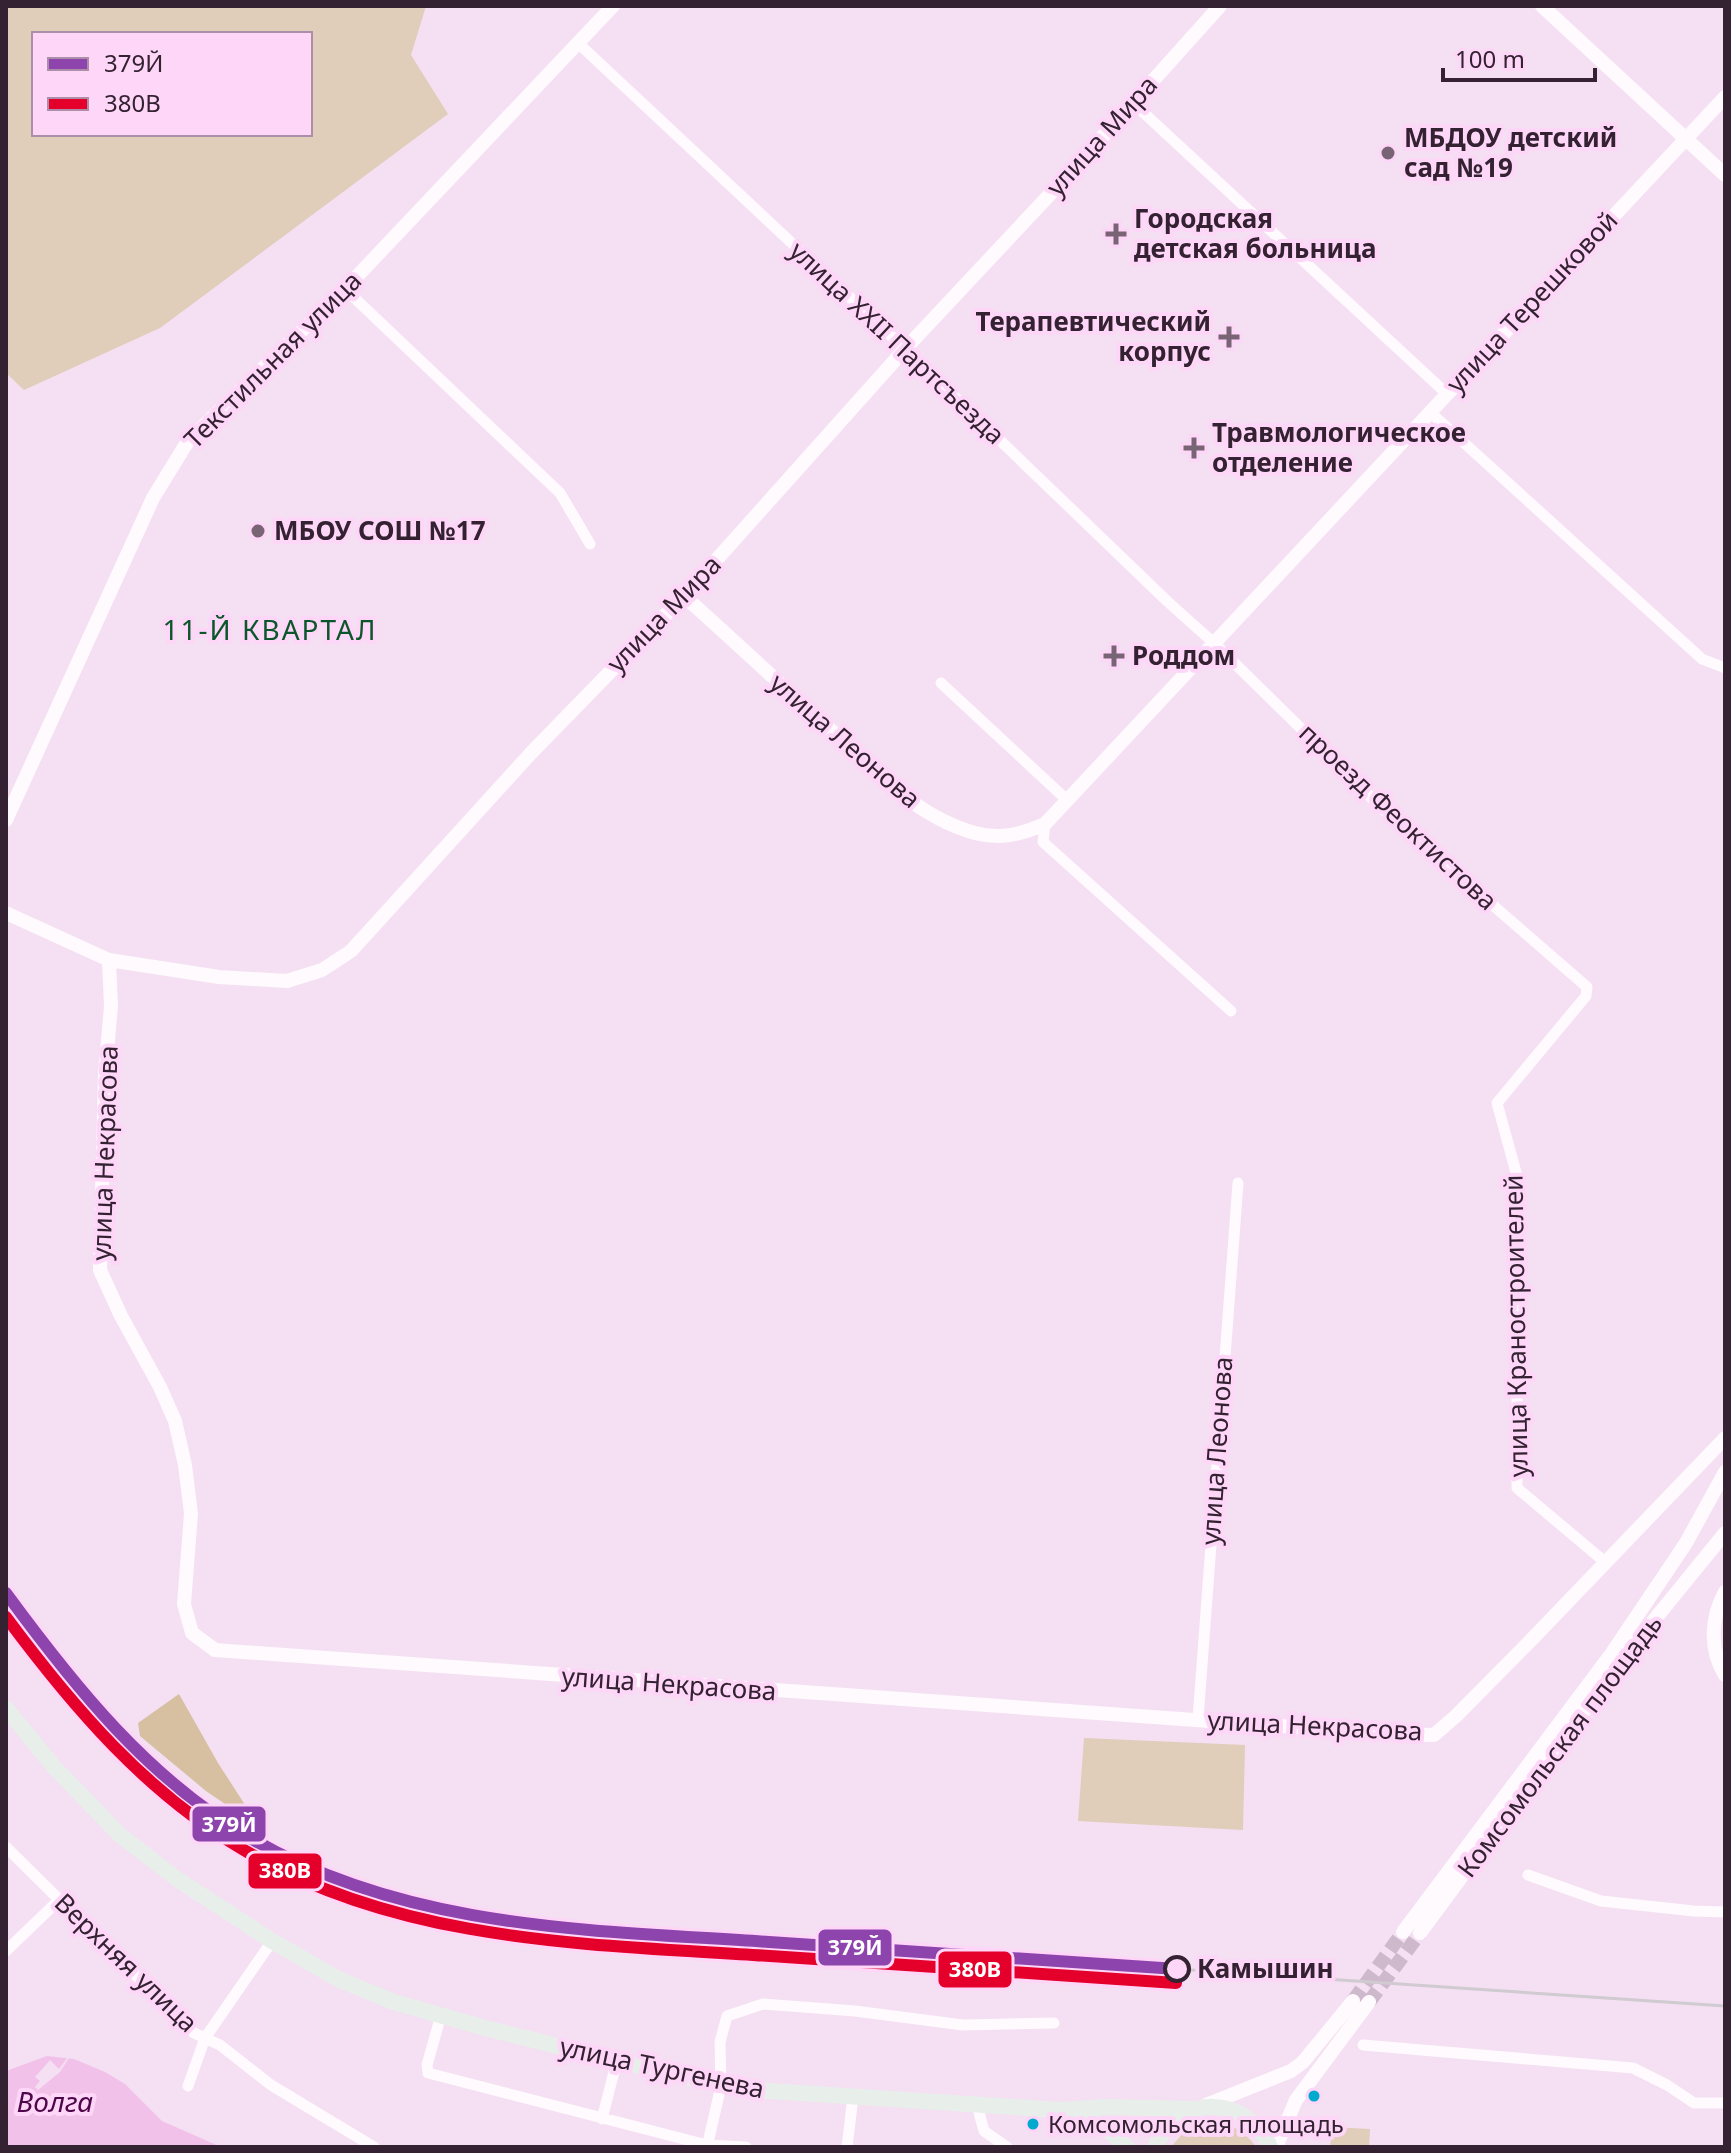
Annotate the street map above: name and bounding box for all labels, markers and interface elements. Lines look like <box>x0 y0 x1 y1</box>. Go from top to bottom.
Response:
legend <box>32 32 312 136</box>
scale bar <box>1443 32 1595 82</box>
text: 100 m <box>1455 42 1525 75</box>
text: 379Й <box>104 46 163 79</box>
street label: улица Мира <box>1038 67 1165 203</box>
text: 380В <box>104 86 161 119</box>
place label: МБДОУ детский сад №19 <box>1404 119 1617 185</box>
marker: МБДОУ детский сад №19 <box>1379 144 1397 162</box>
place label: Городская детская больница <box>1134 200 1376 266</box>
street label: улица Терешковой <box>1437 203 1625 400</box>
marker: Городская детская больница <box>1105 223 1127 245</box>
street label: улица XXII Партсъезда <box>782 233 1013 452</box>
street label: Текстильная улица <box>176 263 369 456</box>
place label: Терапевтический корпус <box>975 303 1211 369</box>
marker: Терапевтический корпус <box>1218 326 1240 348</box>
place label: Травмологическое отделение <box>1212 414 1466 480</box>
marker: Травмологическое отделение <box>1183 437 1205 459</box>
place label: МБОУ СОШ №17 <box>274 512 486 548</box>
marker: МБОУ СОШ №17 <box>249 522 267 540</box>
street label: улица Мира <box>598 547 728 680</box>
district label: 11-Й КВАРТАЛ <box>162 610 378 648</box>
place label: Роддом <box>1132 637 1235 673</box>
marker: Роддом <box>1103 645 1125 667</box>
street label: улица Леонова <box>763 665 929 816</box>
street label: проезд Феоктистова <box>1292 715 1506 918</box>
street label: улица Некрасова <box>82 1045 126 1261</box>
street label: улица Краностроителей <box>1494 1174 1536 1478</box>
street label: улица Леонова <box>1191 1355 1241 1546</box>
street label: Комсомольская площадь <box>1448 1607 1670 1884</box>
street label: улица Некрасова <box>560 1658 778 1708</box>
street label: улица Некрасова <box>1207 1701 1424 1749</box>
line badge: 379Й <box>191 1805 267 1843</box>
text: 379Й <box>201 1808 257 1838</box>
line badge: 380В <box>247 1852 323 1890</box>
text: 380В <box>259 1854 311 1884</box>
street label: Верхняя улица <box>47 1885 206 2040</box>
line badge: 379Й <box>817 1928 893 1967</box>
text: 379Й <box>827 1931 883 1961</box>
line badge: 380В <box>937 1950 1013 1989</box>
place label: Камышин <box>1197 1950 1334 1986</box>
text: 380В <box>949 1953 1001 1983</box>
marker: Камышин <box>1164 1956 1190 1982</box>
street label: улица Тургенева <box>557 2028 768 2106</box>
water label: Волга <box>17 2082 93 2120</box>
unlabelled marker <box>1306 2088 1322 2104</box>
place label: Комсомольская площадь <box>1048 2107 1344 2140</box>
marker: Комсомольская площадь <box>1025 2116 1041 2132</box>

